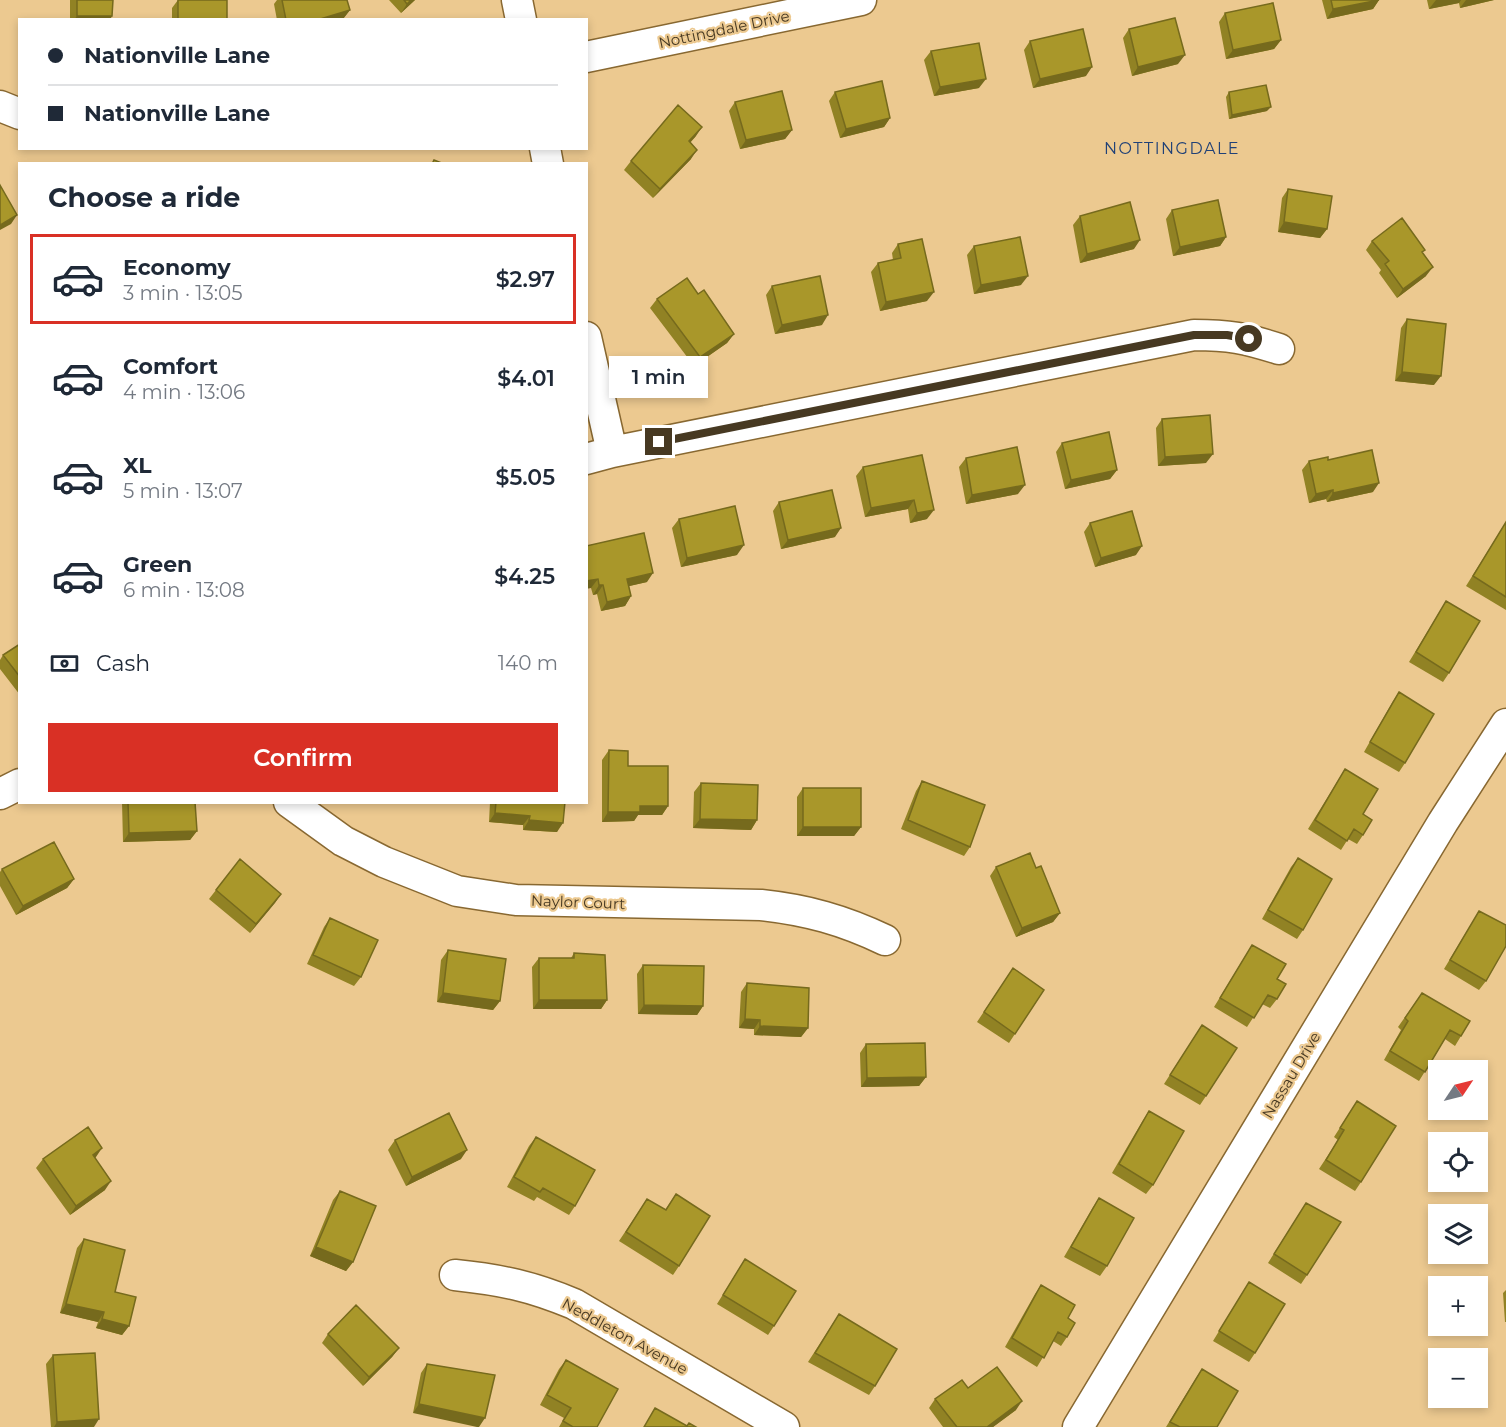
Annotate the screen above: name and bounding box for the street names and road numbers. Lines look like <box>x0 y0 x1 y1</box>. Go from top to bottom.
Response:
street label: Nottingdale Drive <box>657 6 791 52</box>
street label: Naylor Court <box>531 891 625 913</box>
street label: Nassau Drive <box>1258 1028 1324 1122</box>
street label: Neddleton Avenue <box>559 1294 691 1378</box>

